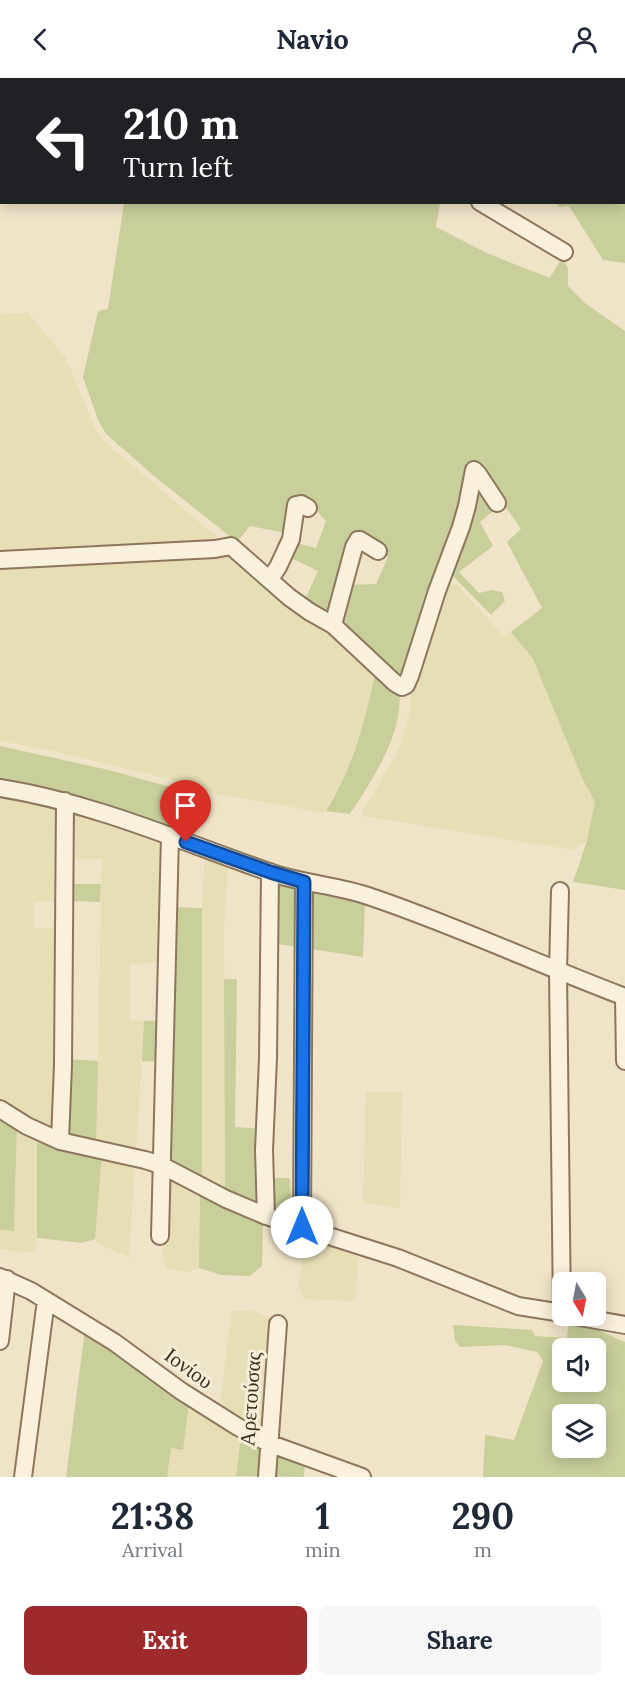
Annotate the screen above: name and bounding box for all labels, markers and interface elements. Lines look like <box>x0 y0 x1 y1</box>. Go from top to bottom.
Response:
text: Navio <box>276 22 349 56</box>
icon: back <box>24 23 57 56</box>
icon: person <box>568 23 601 56</box>
text: 210 m <box>123 97 239 151</box>
icon: left <box>24 102 102 180</box>
text: Turn left <box>123 150 233 184</box>
pin <box>160 780 211 842</box>
icon: arrive <box>169 789 202 822</box>
position arrow <box>270 1195 334 1259</box>
north arrow <box>552 1272 606 1326</box>
map controls <box>552 1272 606 1458</box>
button: sound <box>552 1338 606 1392</box>
street label: Ιονίου <box>159 1341 219 1395</box>
street label: Αρετούσας <box>233 1350 267 1447</box>
button: layers <box>552 1404 606 1458</box>
text: 21:38 <box>111 1493 194 1539</box>
text: 1 <box>316 1493 330 1539</box>
text: 290 <box>451 1493 514 1539</box>
text: Arrival <box>122 1537 183 1562</box>
text: min <box>305 1537 341 1562</box>
text: m <box>474 1537 492 1562</box>
button: Exit <box>24 1606 307 1675</box>
button: Share <box>319 1606 601 1675</box>

